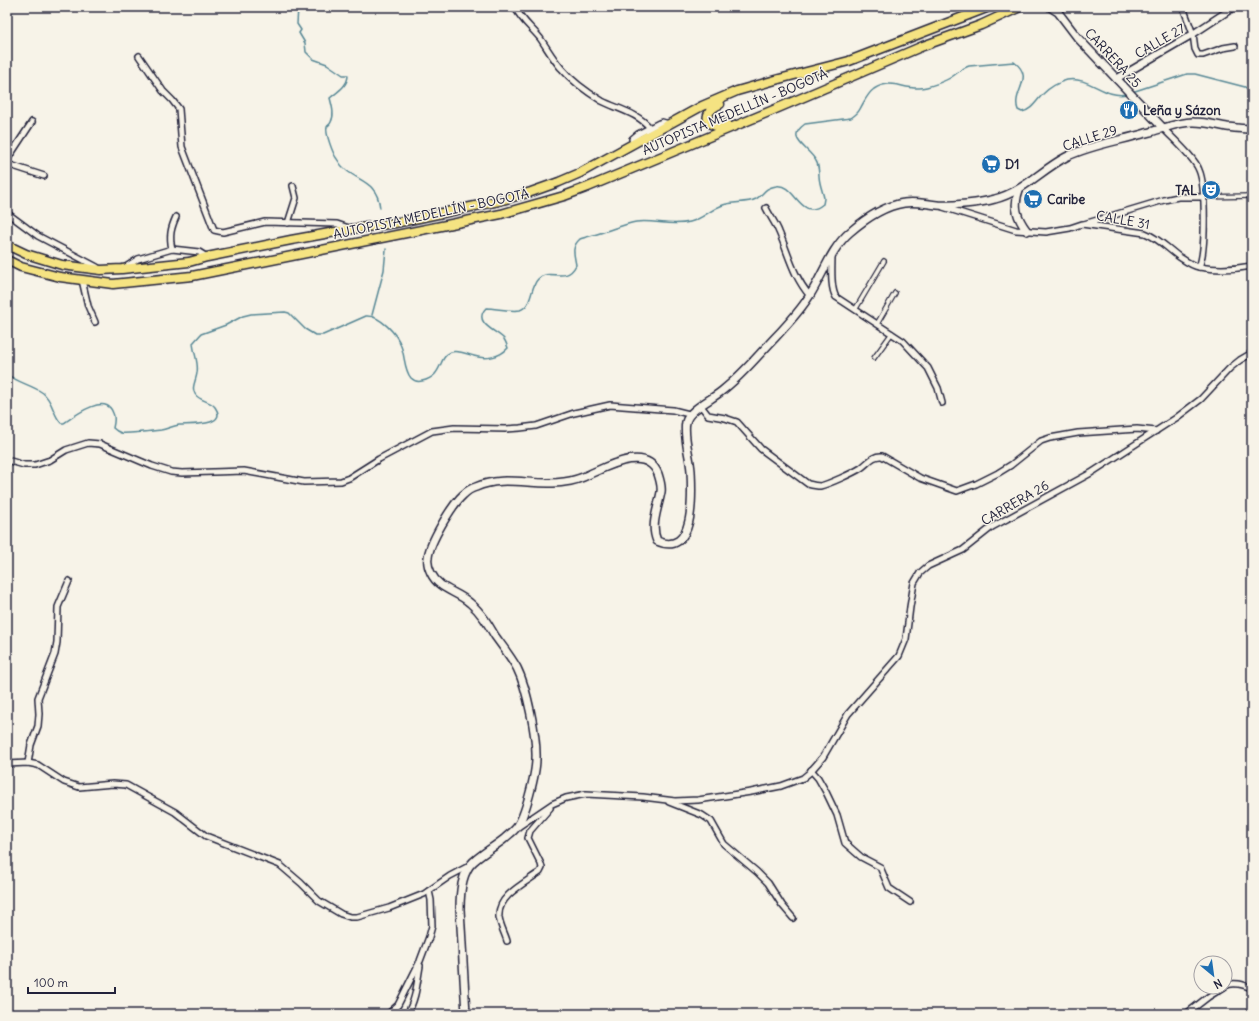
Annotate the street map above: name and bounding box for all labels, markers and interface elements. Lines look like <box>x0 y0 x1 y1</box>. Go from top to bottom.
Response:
street label: CALLE 27 <box>1132 20 1189 62</box>
street label: CARRERA 25 <box>1081 25 1145 91</box>
street label: AUTOPISTA MEDELLÍN - BOGOTÁ <box>639 64 830 159</box>
restaurant icon: Leña y Sázon <box>1118 99 1140 121</box>
place label: Leña y Sázon <box>1143 102 1221 119</box>
street label: CALLE 29 <box>1061 121 1119 155</box>
supermarket icon: D1 <box>980 153 1002 175</box>
place label: D1 <box>1005 156 1019 173</box>
theatre icon: TAL <box>1200 179 1222 201</box>
place label: TAL <box>1175 182 1197 199</box>
street label: AUTOPISTA MEDELLÍN - BOGOTÁ <box>331 184 531 243</box>
supermarket icon: Caribe <box>1022 188 1044 210</box>
place label: Caribe <box>1047 191 1085 208</box>
street label: CALLE 31 <box>1095 207 1151 233</box>
street label: CARRERA 26 <box>978 477 1052 529</box>
north arrow <box>1193 955 1233 995</box>
scale bar <box>28 969 115 995</box>
text: 100 m <box>34 975 68 990</box>
text: N <box>1211 976 1225 992</box>

